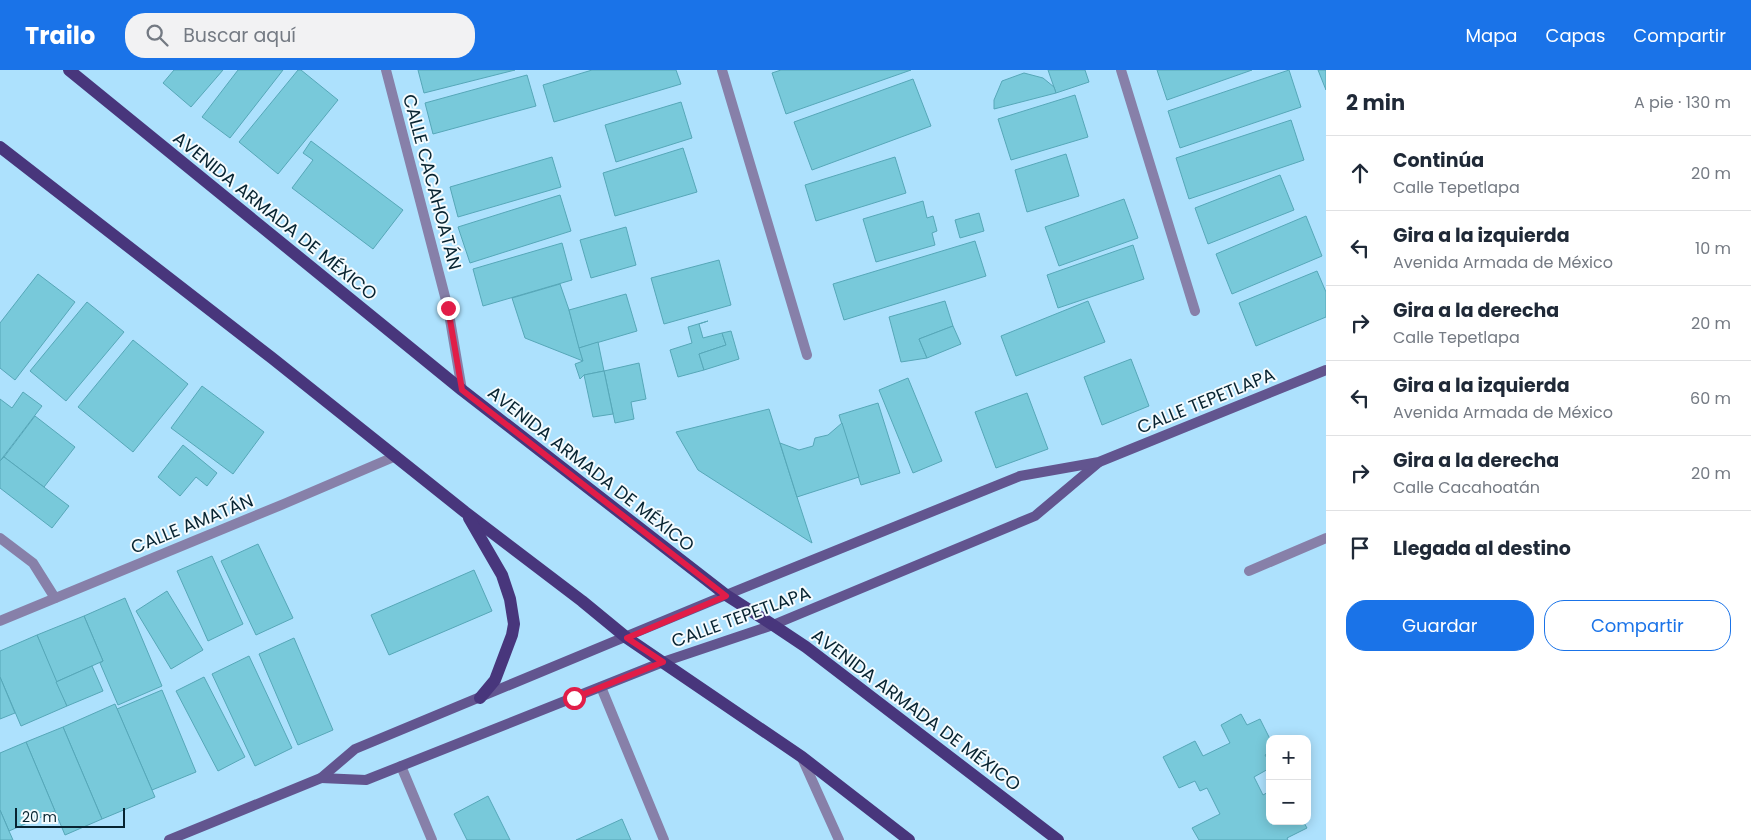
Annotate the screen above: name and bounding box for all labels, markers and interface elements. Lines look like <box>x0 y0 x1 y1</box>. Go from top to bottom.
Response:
search box <box>125 13 475 58</box>
text: Trailo <box>25 19 95 52</box>
icon: search <box>143 21 171 49</box>
text: Buscar aquí <box>183 22 296 49</box>
text: Mapa <box>1465 23 1518 48</box>
text: Capas <box>1546 23 1605 48</box>
text: Compartir <box>1633 23 1726 48</box>
text: 2 min <box>1346 88 1405 117</box>
street label: CALLE CACAHOATÁN <box>397 91 468 272</box>
text: A pie · 130 m <box>1634 91 1731 114</box>
street label: AVENIDA ARMADA DE MÉXICO <box>168 125 383 306</box>
text: Continúa <box>1393 147 1484 174</box>
icon: ahead <box>1346 159 1374 187</box>
text: 20 m <box>1691 162 1731 185</box>
text: Calle Tepetlapa <box>1393 176 1520 199</box>
text: Gira a la izquierda <box>1393 222 1570 249</box>
icon: left <box>1346 234 1374 262</box>
text: 10 m <box>1695 237 1731 260</box>
text: Avenida Armada de México <box>1393 251 1613 274</box>
route end <box>437 297 460 320</box>
text: Gira a la derecha <box>1393 297 1559 324</box>
icon: right <box>1346 309 1374 337</box>
text: 20 m <box>1691 312 1731 335</box>
text: Calle Tepetlapa <box>1393 326 1520 349</box>
street label: CALLE TEPETLAPA <box>1133 362 1278 440</box>
text: Gira a la izquierda <box>1393 372 1570 399</box>
street label: AVENIDA ARMADA DE MÉXICO <box>483 380 700 557</box>
icon: left <box>1346 384 1374 412</box>
text: 60 m <box>1690 387 1731 410</box>
text: Avenida Armada de México <box>1393 401 1613 424</box>
text: Gira a la derecha <box>1393 447 1559 474</box>
icon: right <box>1346 459 1374 487</box>
text: 20 m <box>1691 462 1731 485</box>
text: Calle Cacahoatán <box>1393 476 1540 499</box>
street label: CALLE AMATÁN <box>127 488 257 559</box>
icon: arrive <box>1346 534 1374 562</box>
text: Llegada al destino <box>1393 535 1571 562</box>
street label: CALLE TEPETLAPA <box>668 580 814 653</box>
button: Guardar <box>1346 600 1534 651</box>
button: Compartir <box>1544 600 1731 651</box>
street label: AVENIDA ARMADA DE MÉXICO <box>807 623 1026 797</box>
route start <box>563 687 586 710</box>
map controls <box>1266 735 1311 825</box>
button: + <box>1266 735 1311 780</box>
button: − <box>1266 780 1311 825</box>
scale bar <box>15 805 125 828</box>
text: 20 m <box>22 807 57 827</box>

